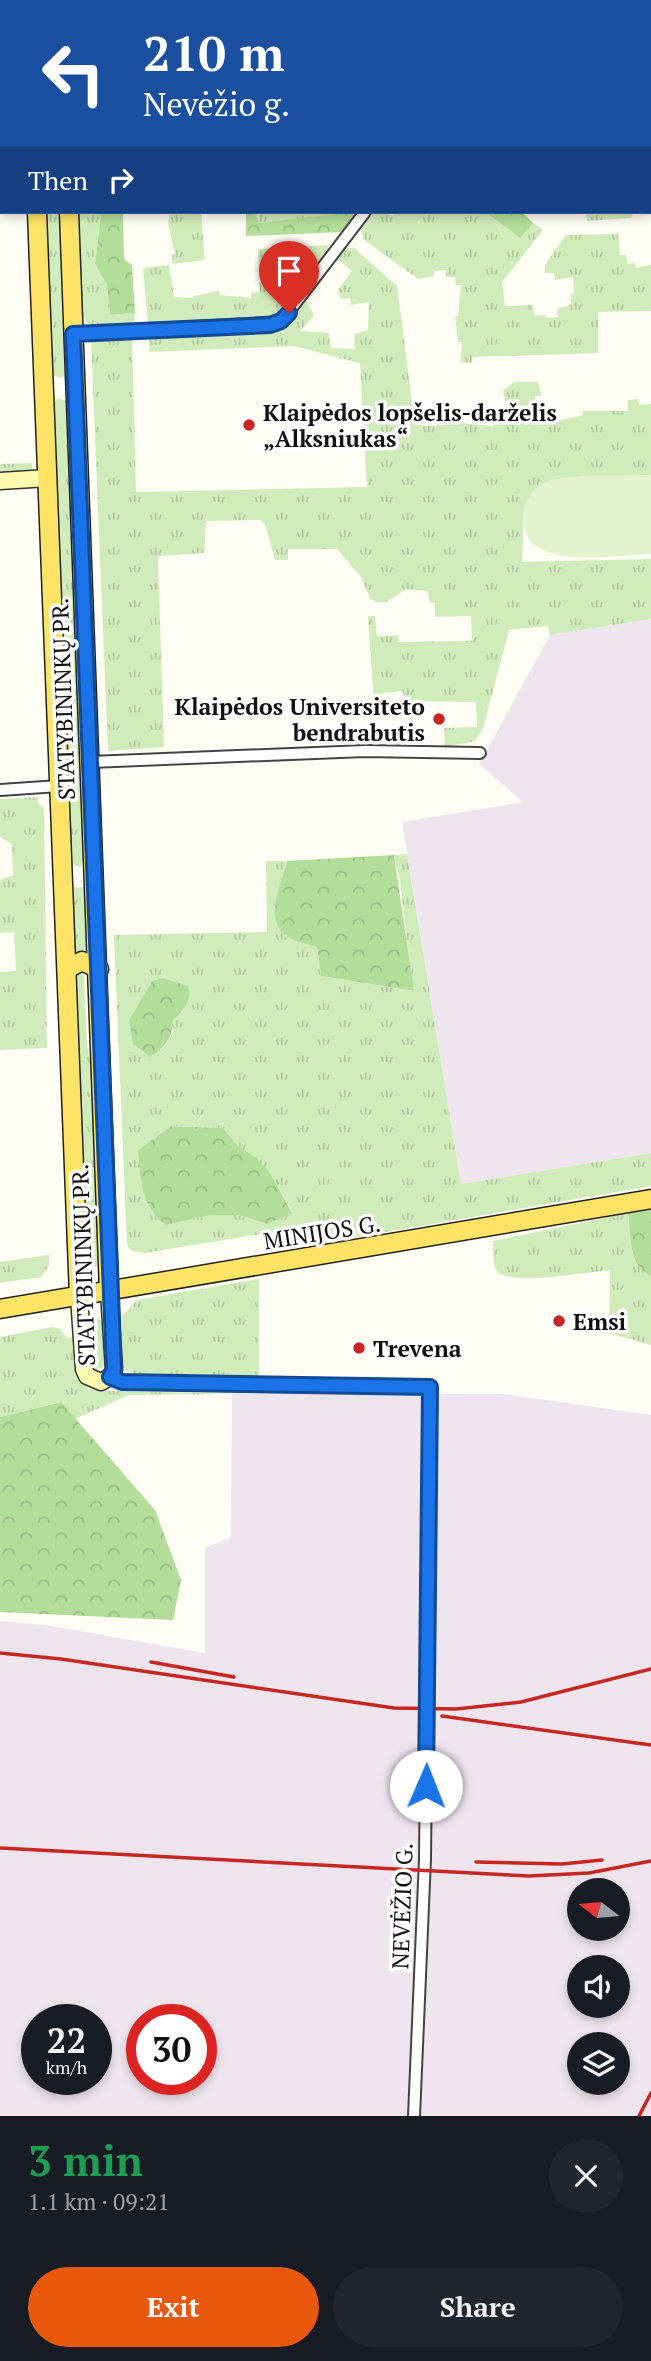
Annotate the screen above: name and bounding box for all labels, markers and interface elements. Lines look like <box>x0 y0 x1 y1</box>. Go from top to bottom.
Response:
text: 210 m <box>143 20 285 85</box>
icon: left <box>28 28 119 119</box>
text: Nevėžio g. <box>143 83 290 125</box>
icon: right <box>102 161 140 199</box>
text: Then <box>28 163 88 197</box>
pin <box>259 241 319 313</box>
icon: arrive <box>270 252 308 290</box>
place label: Klaipėdos lopšelis-darželis „Alksniukas“ <box>263 397 557 454</box>
marker: Klaipėdos lopšelis-darželis „Alksniukas“ <box>241 417 257 433</box>
street label: STATYBININKŲ PR. <box>44 597 82 801</box>
place label: Klaipėdos Universiteto bendrabutis <box>175 691 425 748</box>
marker: Klaipėdos Universiteto bendrabutis <box>431 711 447 727</box>
street label: STATYBININKŲ PR. <box>64 1163 102 1367</box>
street label: MINIJOS G. <box>261 1207 383 1257</box>
place label: Emsi <box>573 1306 627 1337</box>
marker: Emsi <box>551 1313 567 1329</box>
place label: Trevena <box>373 1333 462 1364</box>
marker: Trevena <box>351 1340 367 1356</box>
position arrow <box>389 1749 463 1823</box>
street label: NEVĖŽIO G. <box>384 1842 420 1970</box>
north arrow <box>567 1878 630 1941</box>
map controls <box>567 1878 630 2095</box>
button: sound <box>567 1955 630 2018</box>
speed limit sign: 30 <box>126 2004 217 2095</box>
text: 22 <box>47 2017 86 2063</box>
button: layers <box>567 2032 630 2095</box>
text: km/h <box>46 2055 87 2079</box>
text: 3 min <box>28 2132 143 2188</box>
button: close <box>549 2139 623 2213</box>
text: 1.1 km · 09:21 <box>28 2186 170 2217</box>
button: Exit <box>28 2267 319 2347</box>
button: Share <box>333 2267 623 2347</box>

